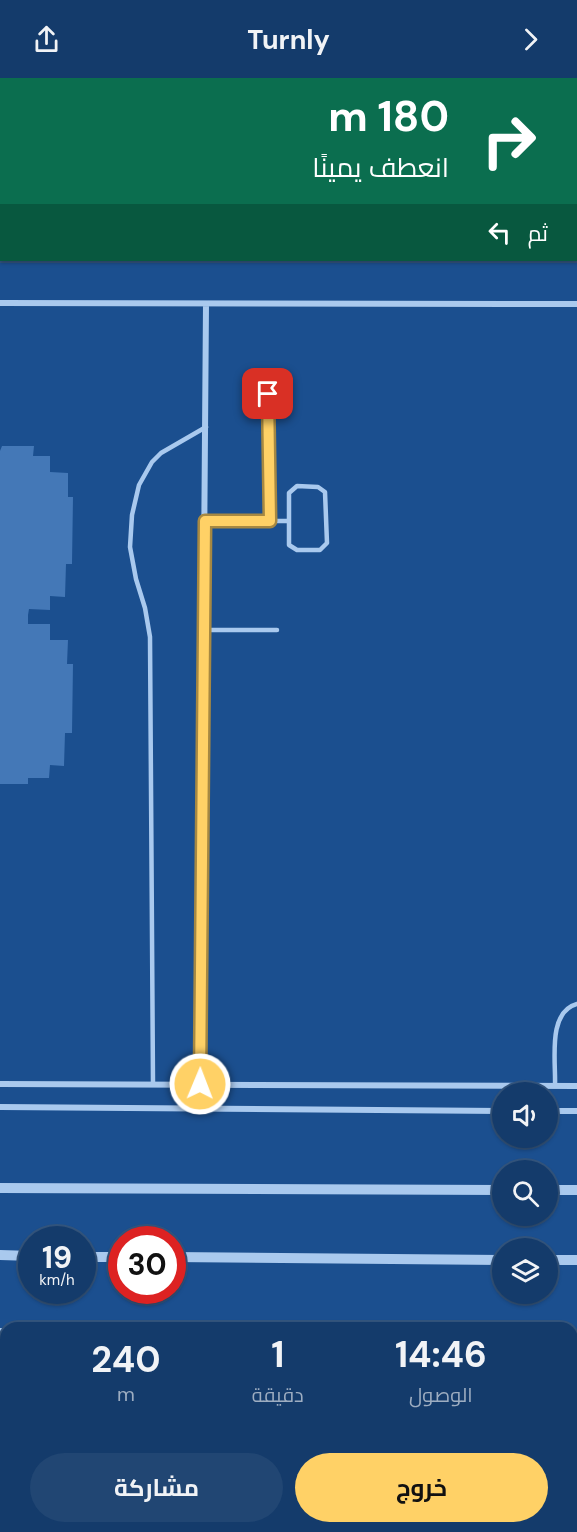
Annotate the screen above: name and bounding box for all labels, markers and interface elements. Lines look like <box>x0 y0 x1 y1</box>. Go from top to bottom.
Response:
text: Turnly <box>247 22 330 57</box>
icon: share <box>30 23 63 56</box>
icon: forward <box>514 23 547 56</box>
text: 180 m <box>328 89 449 144</box>
icon: right <box>470 102 548 180</box>
text: انعطف يمينًا <box>312 150 449 185</box>
icon: left <box>483 216 516 249</box>
text: ثم <box>528 219 548 248</box>
pin <box>242 368 293 419</box>
icon: arrive <box>251 377 284 410</box>
position arrow <box>168 1052 232 1116</box>
map controls <box>492 1082 558 1304</box>
button: sound <box>492 1082 558 1148</box>
button: search <box>492 1160 558 1226</box>
speed limit sign: 30 <box>108 1226 186 1304</box>
text: 19 <box>42 1238 72 1277</box>
button: layers <box>492 1238 558 1304</box>
text: km/h <box>39 1270 75 1290</box>
text: 1 <box>271 1331 284 1378</box>
text: 14:46 <box>395 1331 487 1378</box>
text: 240 <box>91 1336 160 1383</box>
text: m <box>117 1381 135 1407</box>
text: دقيقة <box>252 1382 304 1408</box>
text: الوصول <box>409 1382 473 1408</box>
button: مشاركة <box>30 1453 283 1522</box>
button: خروج <box>295 1453 548 1522</box>

